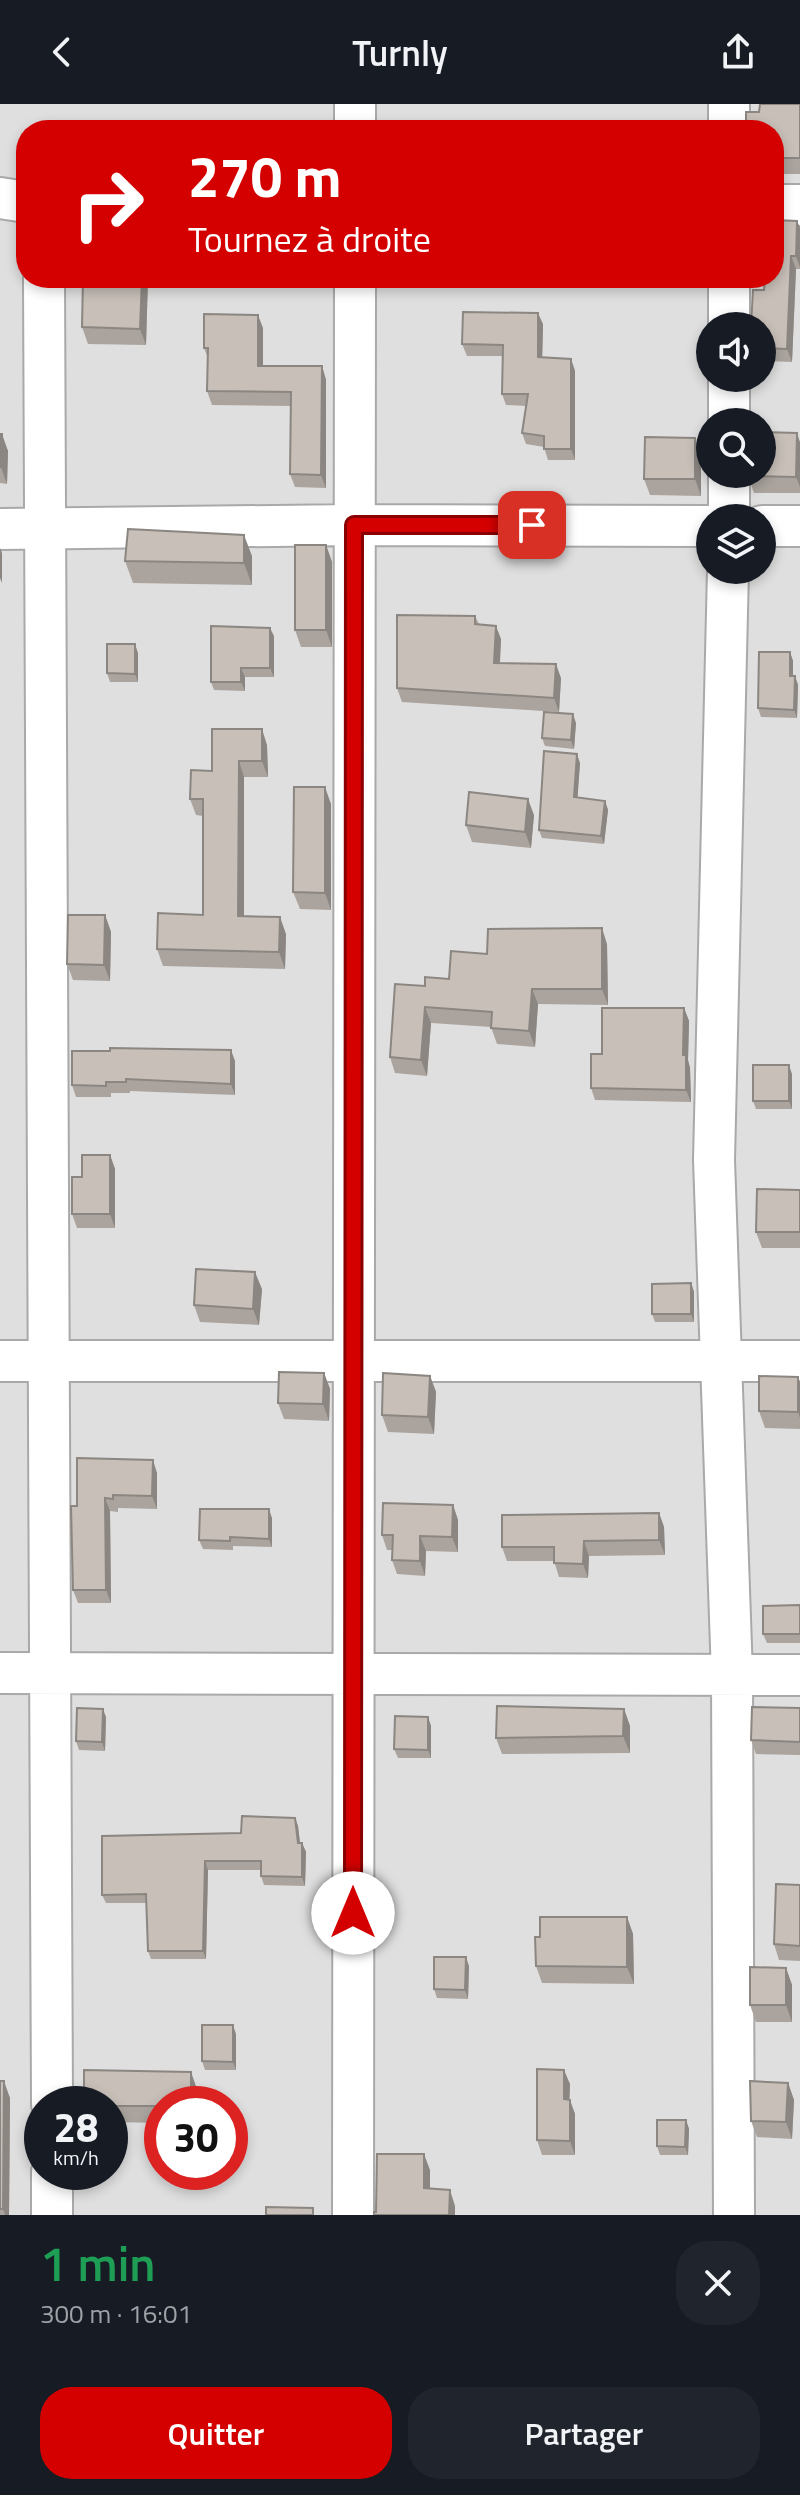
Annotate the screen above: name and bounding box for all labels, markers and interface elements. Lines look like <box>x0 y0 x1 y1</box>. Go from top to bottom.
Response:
text: Turnly <box>352 25 448 80</box>
icon: back <box>40 30 84 74</box>
icon: share <box>716 30 760 74</box>
text: 270 m <box>188 134 341 219</box>
icon: right <box>56 152 160 256</box>
text: Tournez à droite <box>188 211 431 266</box>
map controls <box>696 312 776 584</box>
button: sound <box>696 312 776 392</box>
button: search <box>696 408 776 488</box>
pin <box>498 491 566 559</box>
icon: arrive <box>510 503 554 547</box>
button: layers <box>696 504 776 584</box>
position arrow <box>311 1871 395 1955</box>
speed limit sign: 30 <box>144 2086 248 2190</box>
text: 28 <box>54 2097 98 2158</box>
text: km/h <box>53 2142 99 2173</box>
text: 1 min <box>40 2227 155 2300</box>
button: close <box>676 2241 760 2325</box>
text: 300 m · 16:01 <box>40 2294 192 2333</box>
button: Quitter <box>40 2387 392 2479</box>
button: Partager <box>408 2387 760 2479</box>

